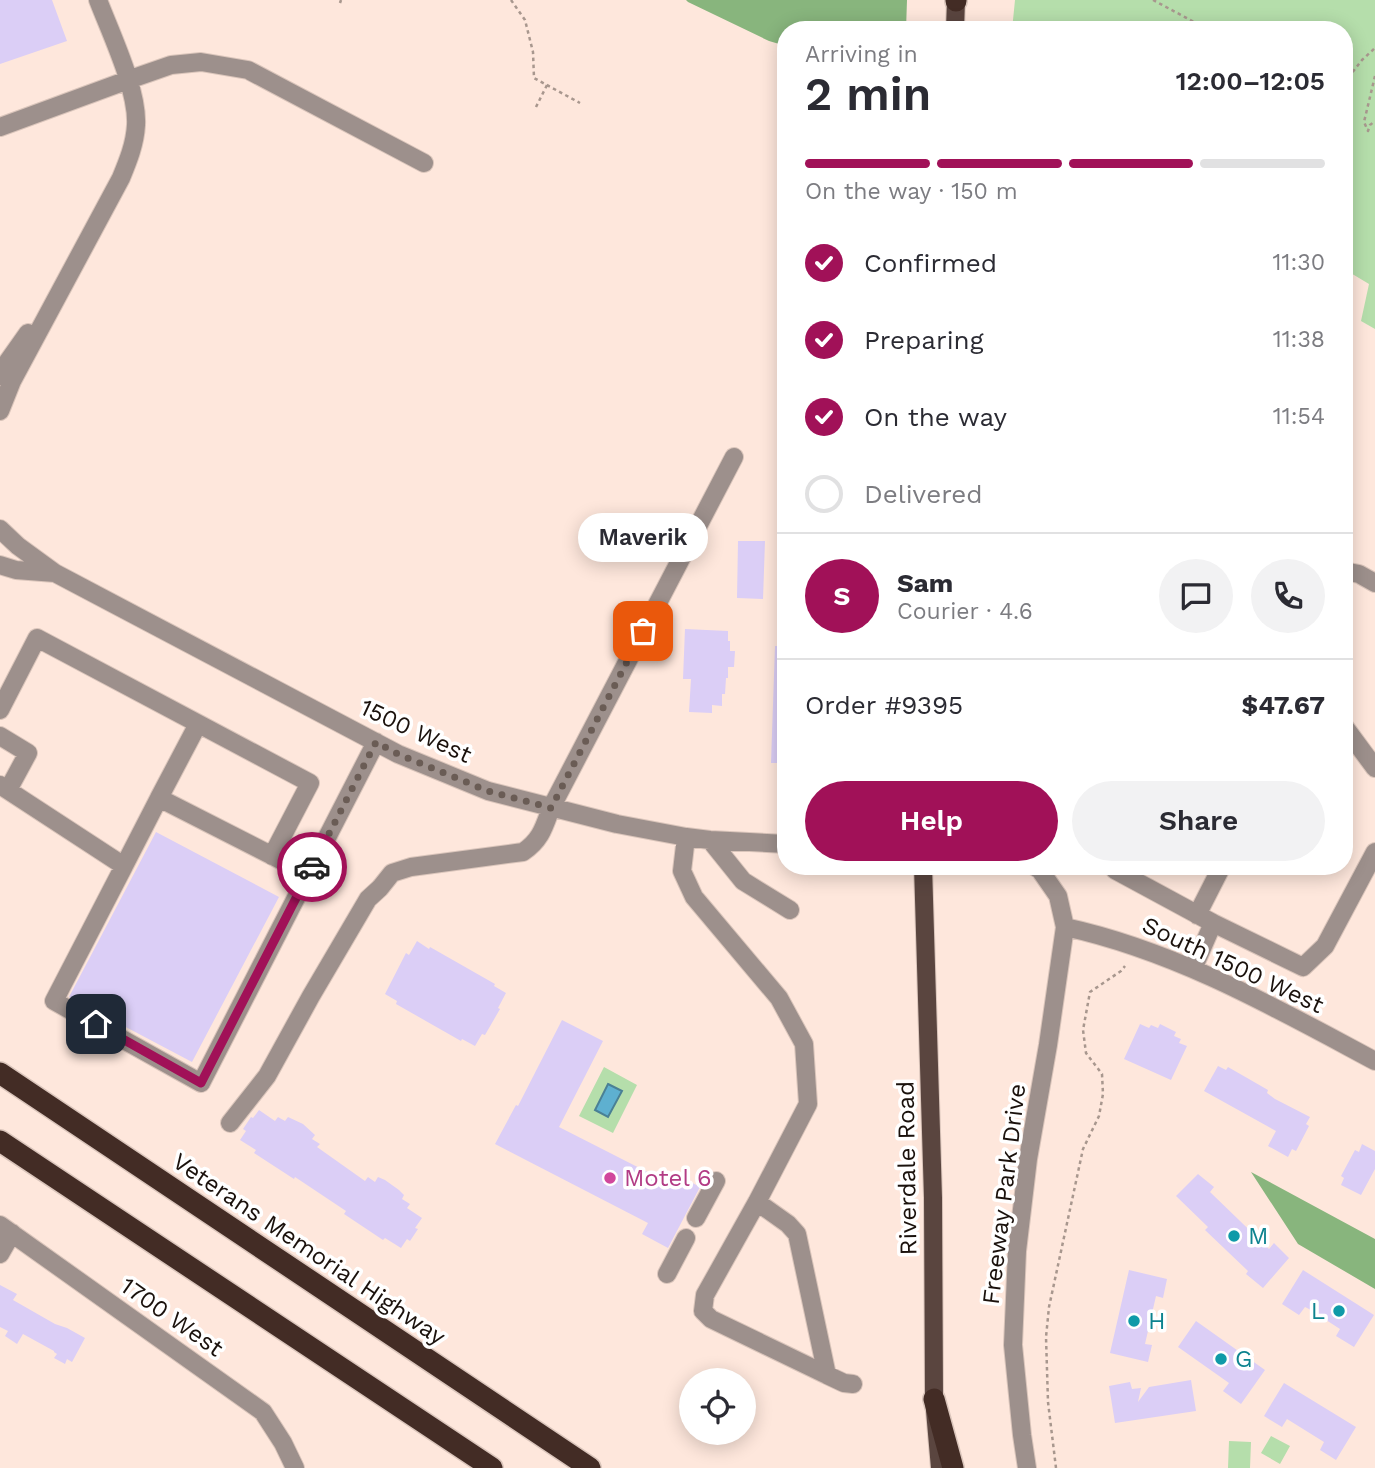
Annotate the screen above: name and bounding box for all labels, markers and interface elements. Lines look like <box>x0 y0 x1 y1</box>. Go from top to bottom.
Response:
text: Arriving in <box>805 41 918 68</box>
text: 12:00–12:05 <box>1176 66 1325 96</box>
text: 2 min <box>805 67 931 121</box>
text: On the way · 150 m <box>805 178 1018 205</box>
icon: check <box>805 244 843 282</box>
text: Confirmed <box>864 248 997 278</box>
text: 11:30 <box>1273 249 1325 276</box>
icon: check <box>805 321 843 359</box>
text: Preparing <box>864 325 984 355</box>
text: 11:38 <box>1273 326 1325 353</box>
icon: check <box>805 398 843 436</box>
text: On the way <box>864 402 1007 432</box>
text: 11:54 <box>1273 403 1325 430</box>
text: Delivered <box>864 479 983 509</box>
callout: Maverik <box>578 512 708 561</box>
text: Maverik <box>599 524 687 551</box>
button: chat <box>1159 559 1233 633</box>
button: phone <box>1251 559 1325 633</box>
text: Sam <box>897 568 953 598</box>
text: S <box>834 581 850 611</box>
text: Courier · 4.6 <box>897 598 1033 625</box>
pin <box>613 601 673 661</box>
icon: bag <box>624 612 662 650</box>
text: Order #9395 <box>805 690 963 720</box>
text: $47.67 <box>1241 690 1325 720</box>
street label: 1500 West <box>356 693 476 769</box>
button: Help <box>805 781 1058 861</box>
button: Share <box>1072 781 1325 861</box>
courier <box>277 832 347 902</box>
icon: car <box>293 848 331 886</box>
street label: South 1500 West <box>1138 911 1328 1019</box>
pin <box>66 994 126 1054</box>
icon: home <box>77 1005 115 1043</box>
street label: Riverdale Road <box>891 1080 923 1256</box>
street label: Freeway Park Drive <box>977 1082 1031 1306</box>
street label: Veterans Memorial Highway <box>167 1147 451 1351</box>
place label: Motel 6 <box>624 1164 712 1192</box>
marker: Motel 6 <box>602 1170 618 1186</box>
place label: M <box>1248 1222 1269 1250</box>
marker: M <box>1226 1228 1242 1244</box>
street label: 1700 West <box>115 1272 229 1362</box>
place label: L <box>1311 1297 1325 1325</box>
marker: L <box>1331 1303 1347 1319</box>
place label: H <box>1148 1307 1166 1335</box>
marker: H <box>1126 1313 1142 1329</box>
place label: G <box>1235 1345 1252 1373</box>
marker: G <box>1213 1351 1229 1367</box>
map controls <box>679 1368 756 1445</box>
button: locate <box>679 1368 756 1445</box>

